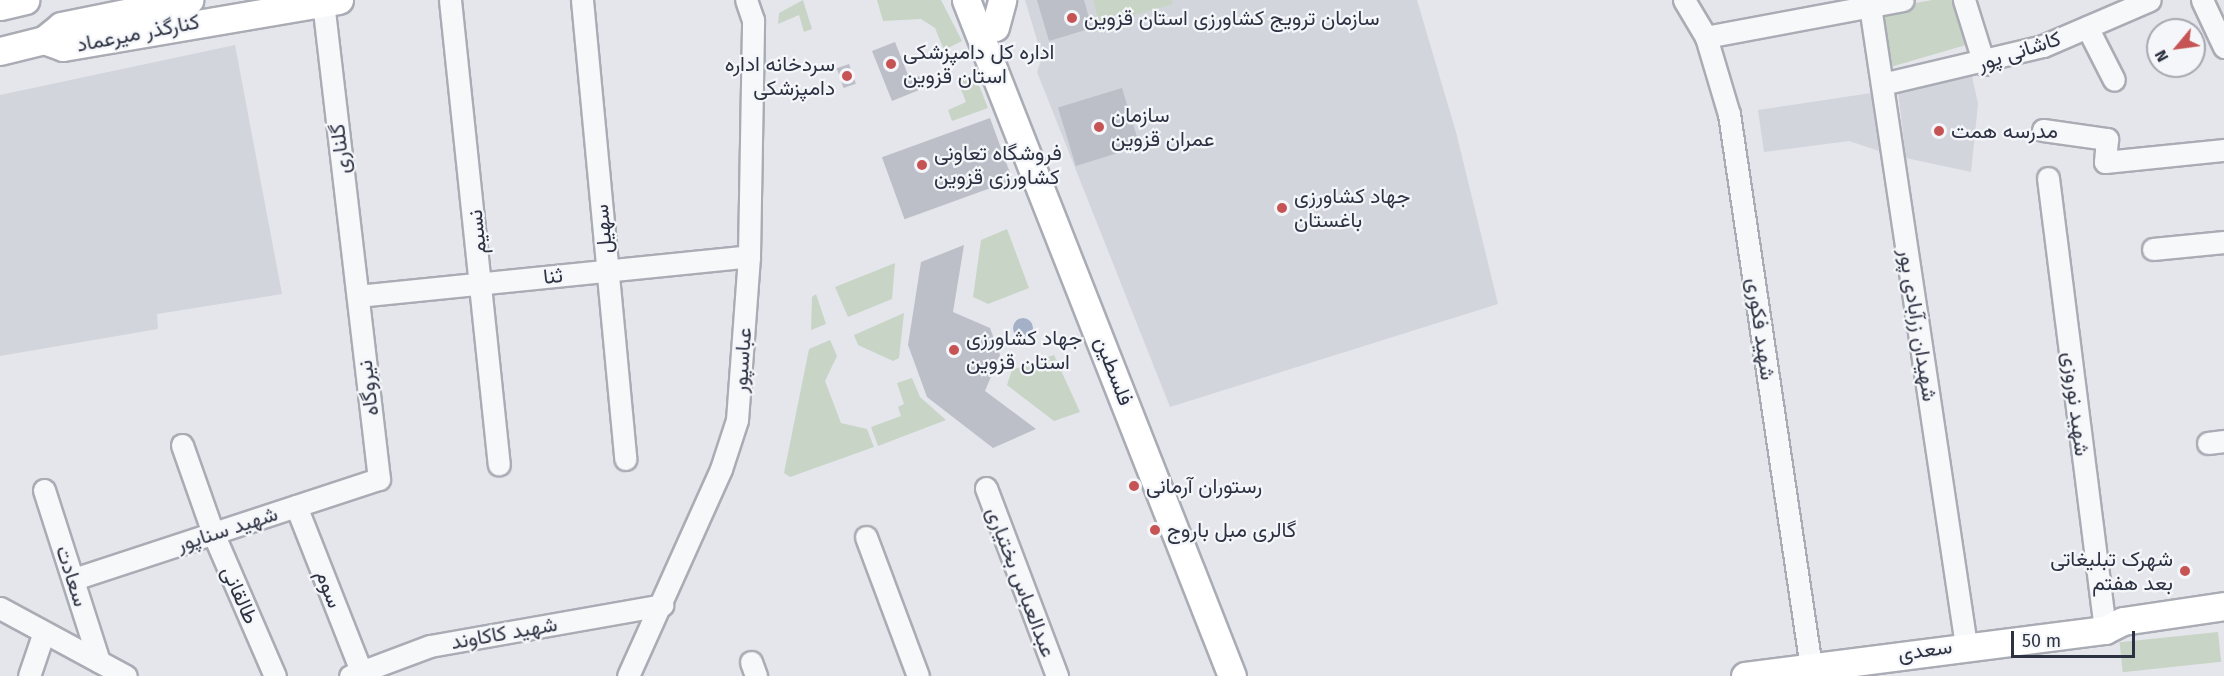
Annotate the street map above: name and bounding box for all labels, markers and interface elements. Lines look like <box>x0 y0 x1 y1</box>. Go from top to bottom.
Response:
place label: سازمان ترویج کشاورزی استان قزوین <box>1084 5 1380 31</box>
street label: کنارگذر میرعماد <box>74 9 202 57</box>
marker: سازمان ترویج کشاورزی استان قزوین <box>1065 11 1079 25</box>
north arrow <box>2146 18 2206 78</box>
street label: کاشانی پور <box>1974 26 2064 76</box>
place label: اداره کل دامپزشکی استان قزوین <box>903 39 1054 89</box>
text: N <box>2151 47 2172 65</box>
place label: سردخانه اداره دامپزشکی <box>725 51 835 101</box>
marker: اداره کل دامپزشکی استان قزوین <box>884 57 898 71</box>
marker: سردخانه اداره دامپزشکی <box>840 69 854 83</box>
place label: سازمان عمران قزوین <box>1111 102 1214 152</box>
place label: مدرسه همت <box>1951 118 2058 144</box>
marker: سازمان عمران قزوین <box>1092 120 1106 134</box>
street label: گلناری <box>324 122 356 176</box>
marker: مدرسه همت <box>1932 124 1946 138</box>
place label: فروشگاه تعاونی کشاورزی قزوین <box>934 140 1062 190</box>
marker: فروشگاه تعاونی کشاورزی قزوین <box>915 158 929 172</box>
place label: جهاد کشاورزی باغستان <box>1294 183 1410 233</box>
marker: جهاد کشاورزی باغستان <box>1275 201 1289 215</box>
street label: سهیل <box>588 203 618 255</box>
street label: نسیم <box>462 208 492 256</box>
street label: شهیدان زرآبادی پور <box>1893 247 1943 403</box>
street label: ثنا <box>542 262 564 290</box>
street label: شهید فکوری <box>1741 276 1781 382</box>
place label: جهاد کشاورزی استان قزوین <box>966 325 1082 375</box>
street label: عباسپور <box>727 326 757 394</box>
street label: فلسطین <box>1089 333 1139 409</box>
marker: جهاد کشاورزی استان قزوین <box>947 343 961 357</box>
street label: شهید نوروزی <box>2057 350 2095 458</box>
street label: نیروگاه <box>352 359 384 417</box>
place label: رستوران آرمانی <box>1146 473 1262 499</box>
marker: رستوران آرمانی <box>1127 479 1141 493</box>
street label: شهید سناپور <box>173 501 281 557</box>
street label: عبدالعباس بختیاری <box>981 503 1061 661</box>
place label: گالری مبل باروج <box>1167 517 1296 543</box>
marker: گالری مبل باروج <box>1148 523 1162 537</box>
street label: سعادت <box>50 542 94 610</box>
place label: شهرک تبلیغاتی بعد هفتم <box>2050 546 2173 596</box>
street label: طالقانی <box>216 562 264 628</box>
marker: شهرک تبلیغاتی بعد هفتم <box>2178 564 2192 578</box>
street label: سوم <box>310 567 348 611</box>
street label: شهید کاکاوند <box>449 611 559 655</box>
scale bar <box>2014 619 2138 657</box>
text: 50 m <box>2022 630 2061 652</box>
street label: سعدی <box>1896 634 1954 666</box>

